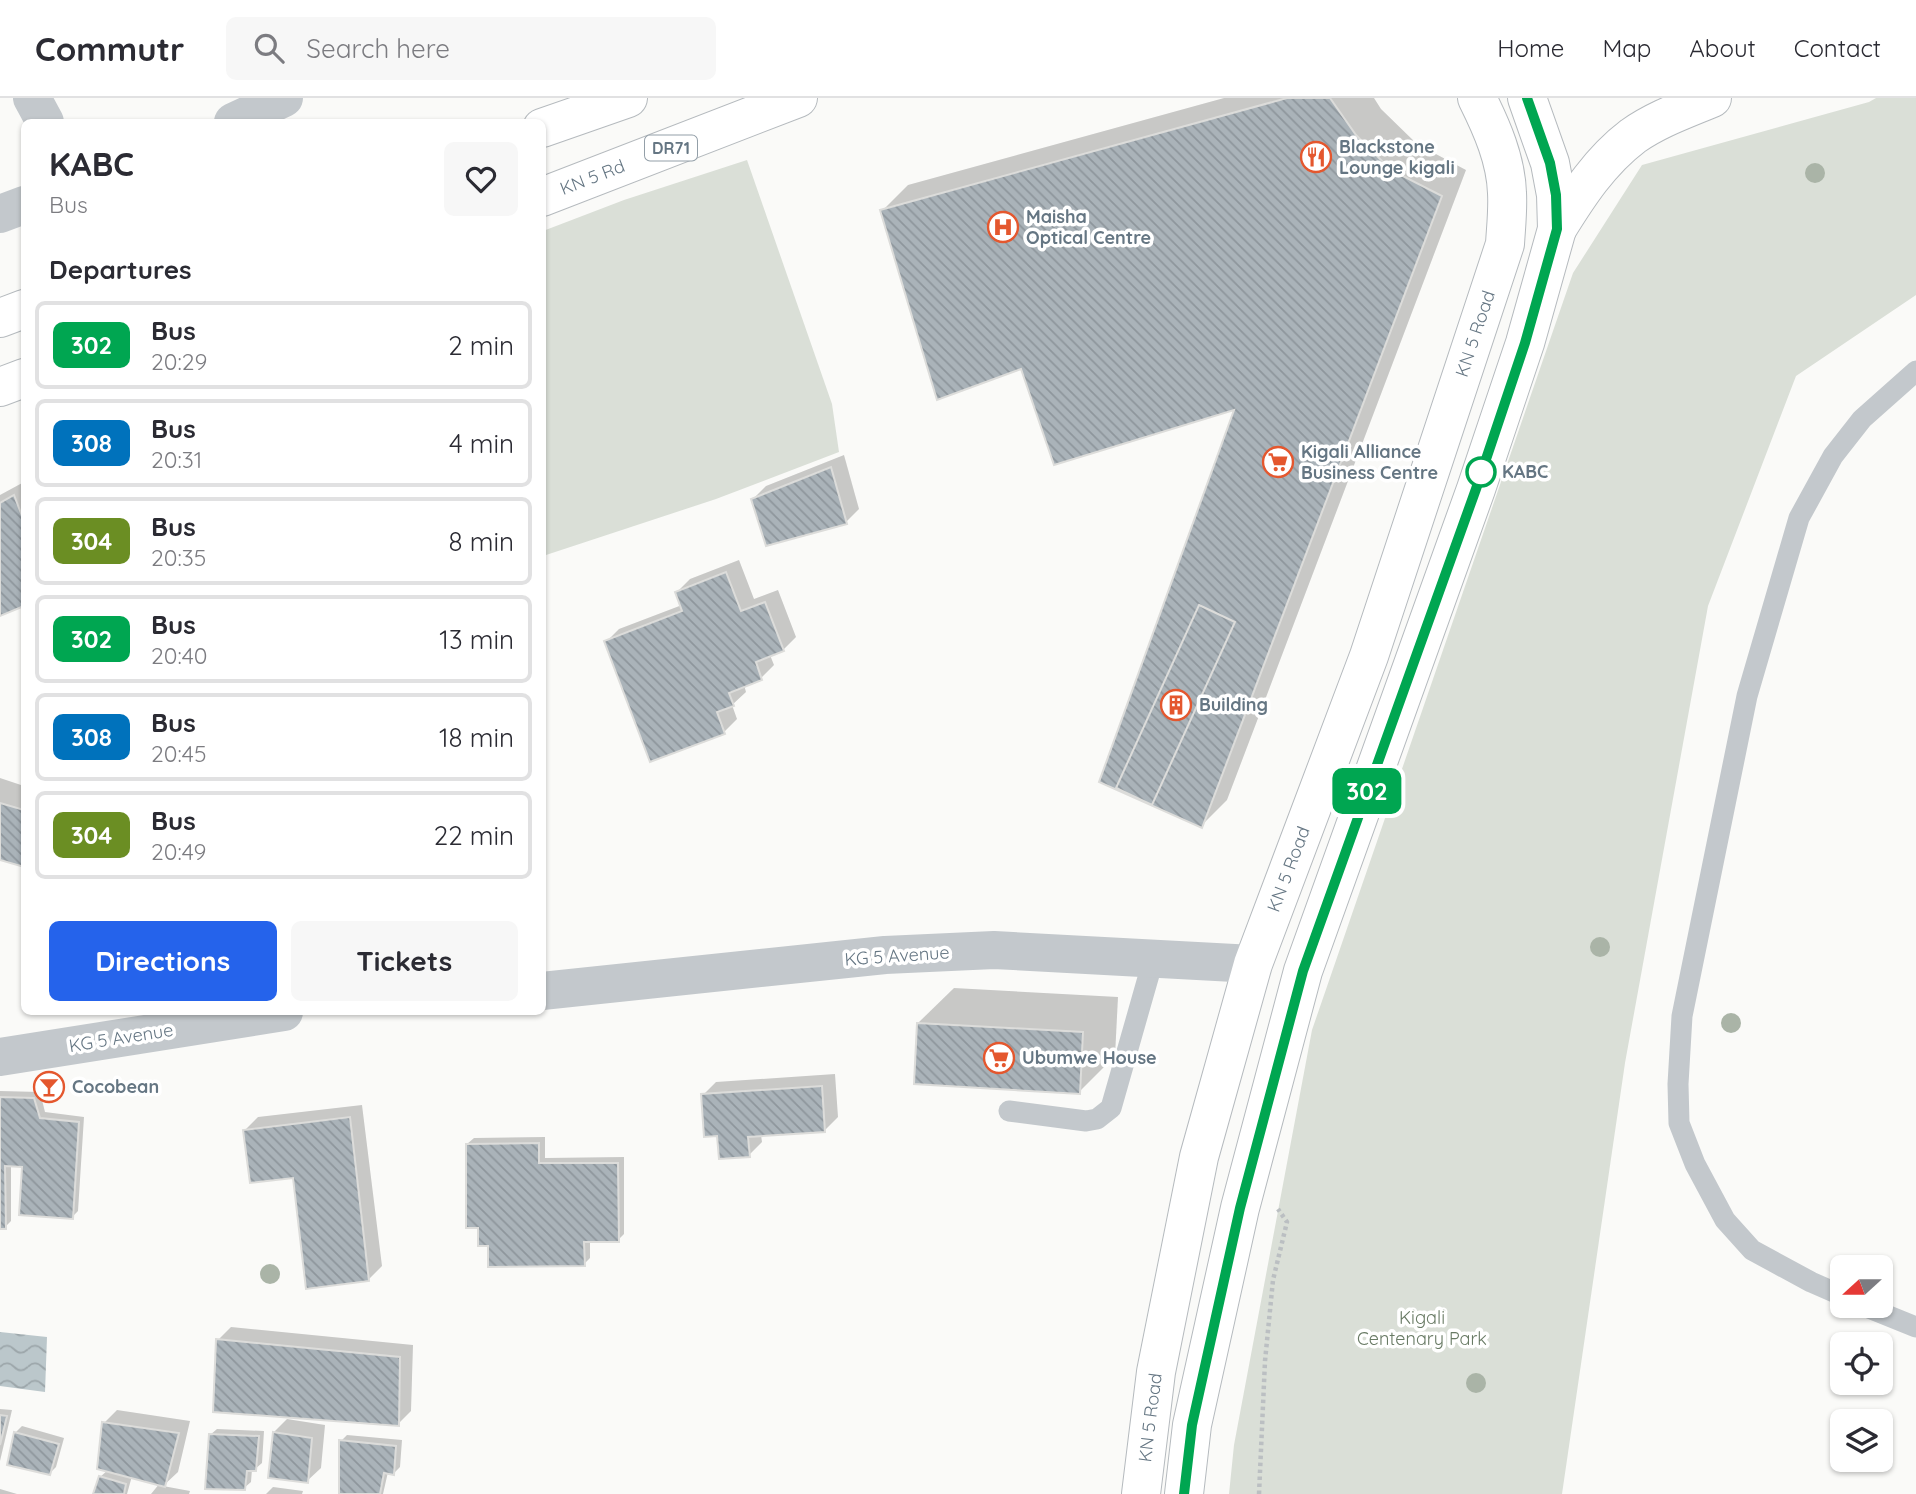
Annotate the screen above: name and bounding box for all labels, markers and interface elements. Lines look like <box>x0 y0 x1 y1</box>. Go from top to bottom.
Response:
search box <box>226 17 716 80</box>
text: Commutr <box>35 28 184 69</box>
icon: search <box>250 29 288 67</box>
text: Search here <box>306 32 450 65</box>
text: Home <box>1497 33 1564 63</box>
text: Map <box>1602 33 1651 63</box>
text: About <box>1689 33 1756 63</box>
text: Contact <box>1794 33 1881 63</box>
place label: Blackstone Lounge kigali <box>1339 135 1455 179</box>
road number: DR71 <box>645 136 697 160</box>
restaurant icon: Blackstone Lounge kigali <box>1299 140 1333 174</box>
button: heart <box>444 142 518 216</box>
text: KABC <box>49 143 134 184</box>
street label: KN 5 Rd <box>556 154 628 200</box>
text: Bus <box>49 190 88 219</box>
place label: Maisha Optical Centre <box>1026 205 1151 249</box>
hospital icon: Maisha Optical Centre <box>986 210 1020 244</box>
text: Departures <box>49 253 192 286</box>
street label: KN 5 Road <box>1450 287 1500 380</box>
text: Bus <box>151 314 196 347</box>
text: 2 min <box>448 329 514 362</box>
text: 302 <box>71 330 112 360</box>
text: 20:29 <box>151 347 207 376</box>
text: Bus <box>151 412 196 445</box>
text: 4 min <box>449 427 514 460</box>
text: 308 <box>71 428 112 458</box>
place label: Kigali Alliance Business Centre <box>1301 440 1438 484</box>
text: 20:31 <box>151 445 202 474</box>
supermarket icon: Kigali Alliance Business Centre <box>1261 445 1295 479</box>
marker: KABC <box>1466 457 1496 487</box>
place label: KABC <box>1502 460 1548 483</box>
text: Bus <box>151 510 196 543</box>
text: 8 min <box>449 525 514 558</box>
text: 304 <box>71 526 112 556</box>
text: 20:35 <box>151 543 206 572</box>
text: Bus <box>151 608 196 641</box>
text: 13 min <box>439 623 514 656</box>
text: 302 <box>71 624 112 654</box>
text: 20:40 <box>151 641 208 670</box>
building icon: Building <box>1159 688 1193 722</box>
place label: Building <box>1199 693 1268 716</box>
text: Bus <box>151 706 196 739</box>
text: 18 min <box>439 721 514 754</box>
text: 308 <box>71 722 112 752</box>
text: 20:45 <box>151 739 207 768</box>
line badge: 302 <box>1327 768 1407 814</box>
text: 302 <box>1346 776 1388 806</box>
text: Bus <box>151 804 196 837</box>
text: 22 min <box>434 819 514 852</box>
text: 304 <box>71 820 112 850</box>
street label: KN 5 Road <box>1262 823 1315 915</box>
text: 20:49 <box>151 837 206 866</box>
button: Directions <box>49 921 277 1001</box>
button: Tickets <box>291 921 518 1001</box>
street label: KG 5 Avenue <box>844 940 950 971</box>
street label: KG 5 Avenue <box>67 1018 175 1057</box>
supermarket icon: Ubumwe House <box>982 1041 1016 1075</box>
place label: Ubumwe House <box>1022 1046 1157 1069</box>
bar icon: Cocobean <box>32 1070 66 1104</box>
place label: Cocobean <box>72 1075 159 1098</box>
north arrow <box>1830 1255 1894 1318</box>
map controls <box>1830 1255 1893 1472</box>
park label: Kigali Centenary Park <box>1357 1306 1487 1350</box>
button: locate <box>1830 1332 1893 1395</box>
street label: KN 5 Road <box>1133 1372 1167 1463</box>
button: layers <box>1830 1409 1893 1472</box>

